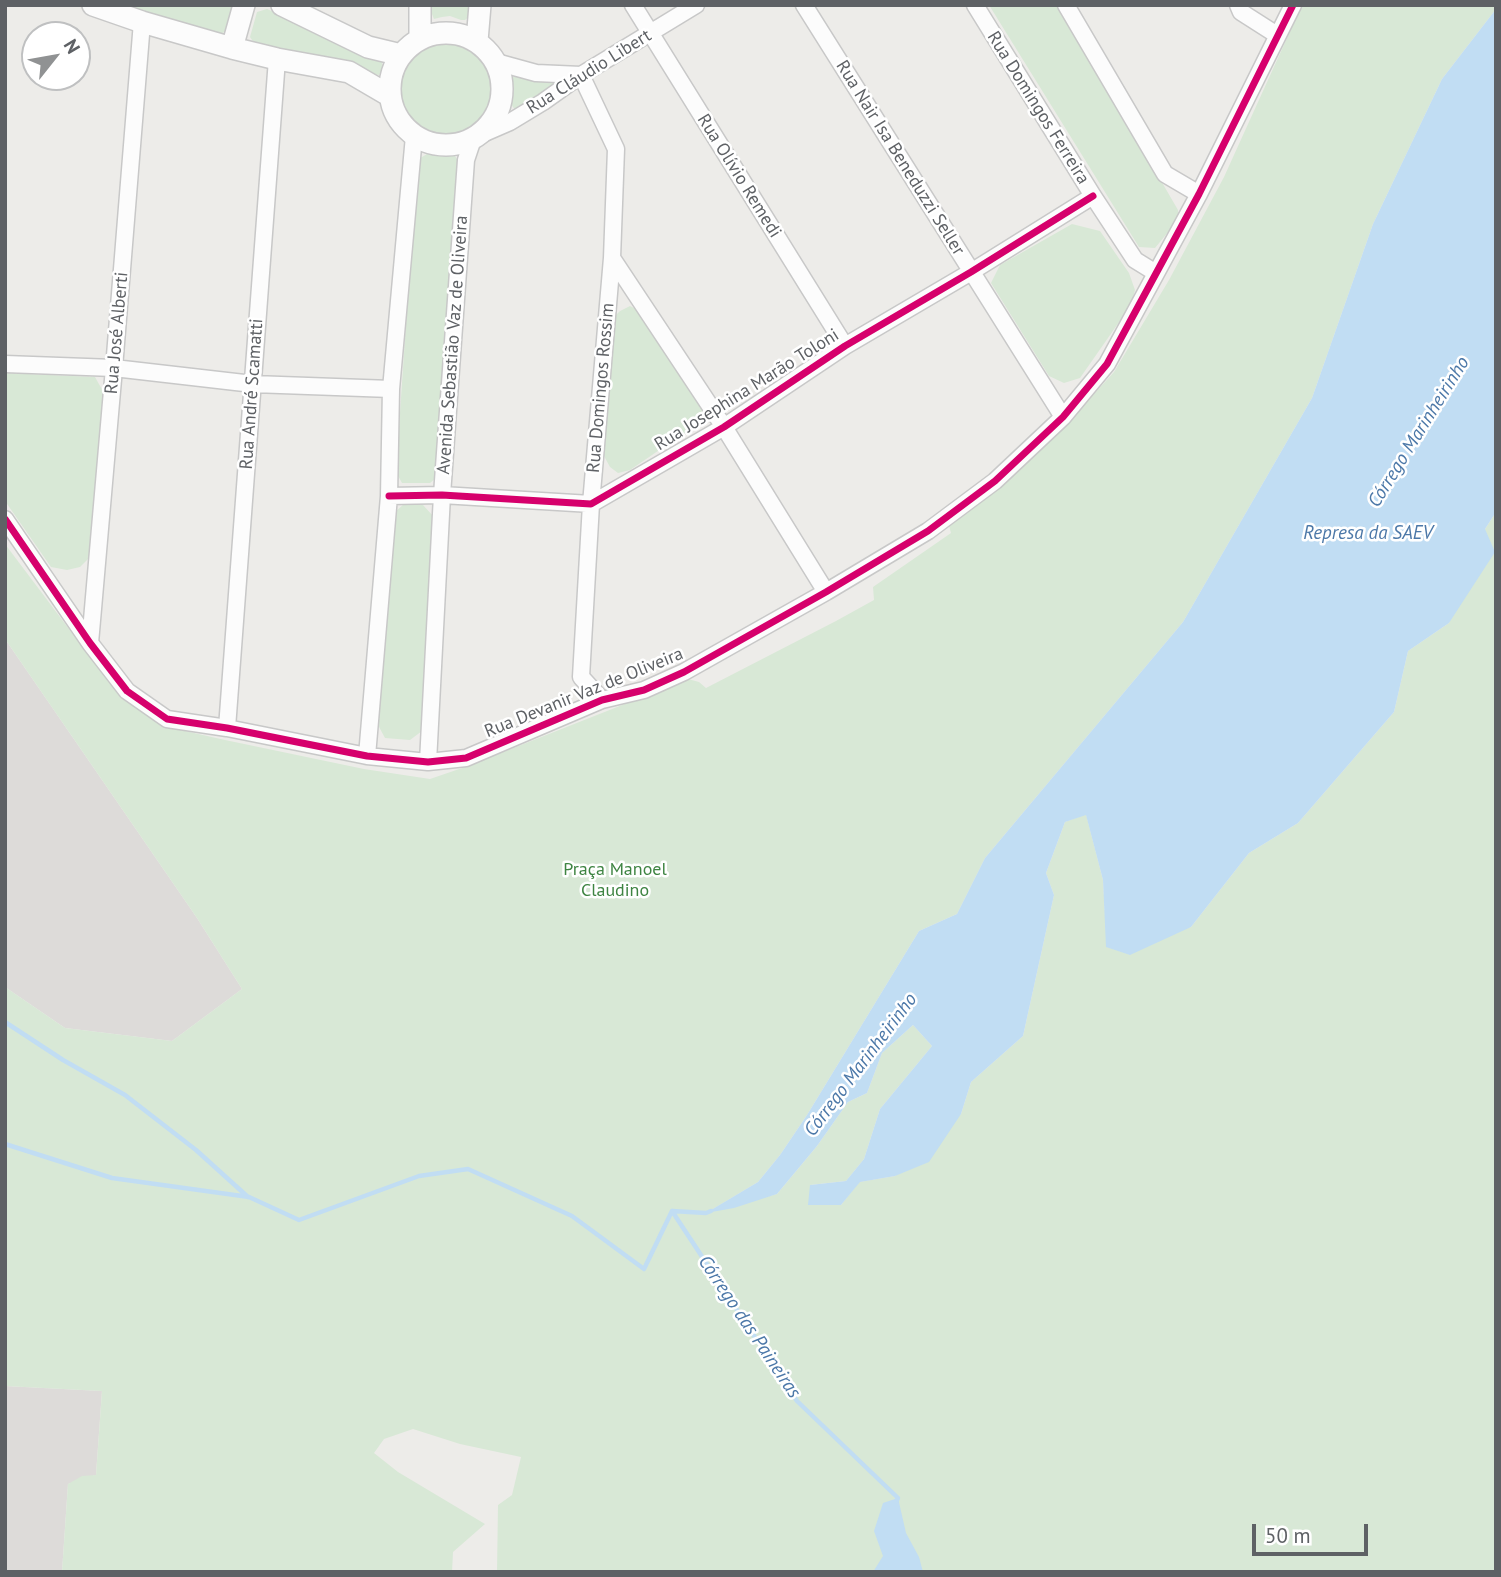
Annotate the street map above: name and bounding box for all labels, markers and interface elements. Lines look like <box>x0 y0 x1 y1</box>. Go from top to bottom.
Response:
north arrow <box>21 21 91 91</box>
street label: Rua Cláudio Libert <box>523 25 655 119</box>
street label: Rua Domingos Ferreira <box>982 28 1094 188</box>
text: N <box>59 35 86 58</box>
street label: Rua Nair Isa Beneduzzi Seller <box>831 57 969 259</box>
street label: Rua Olívio Remedi <box>692 110 786 242</box>
street label: Avenida Sebastião Vaz de Oliveira <box>433 215 473 475</box>
street label: Rua José Alberti <box>101 271 133 395</box>
street label: Rua Domingos Rossim <box>583 302 619 474</box>
street label: Rua André Scamatti <box>236 318 268 470</box>
street label: Rua Josephina Marão Toloni <box>651 324 843 456</box>
water label: Córrego Marinheirinho <box>1363 352 1475 512</box>
water label: Represa da SAEV <box>1303 523 1433 545</box>
street label: Rua Devanir Vaz de Oliveira <box>482 643 686 743</box>
park label: Praça Manoel Claudino <box>563 859 667 902</box>
water label: Córrego Marinheirinho <box>800 989 922 1141</box>
water label: Córrego das Paineiras <box>693 1251 805 1403</box>
scale bar <box>1256 1510 1372 1554</box>
text: 50 m <box>1265 1522 1311 1549</box>

